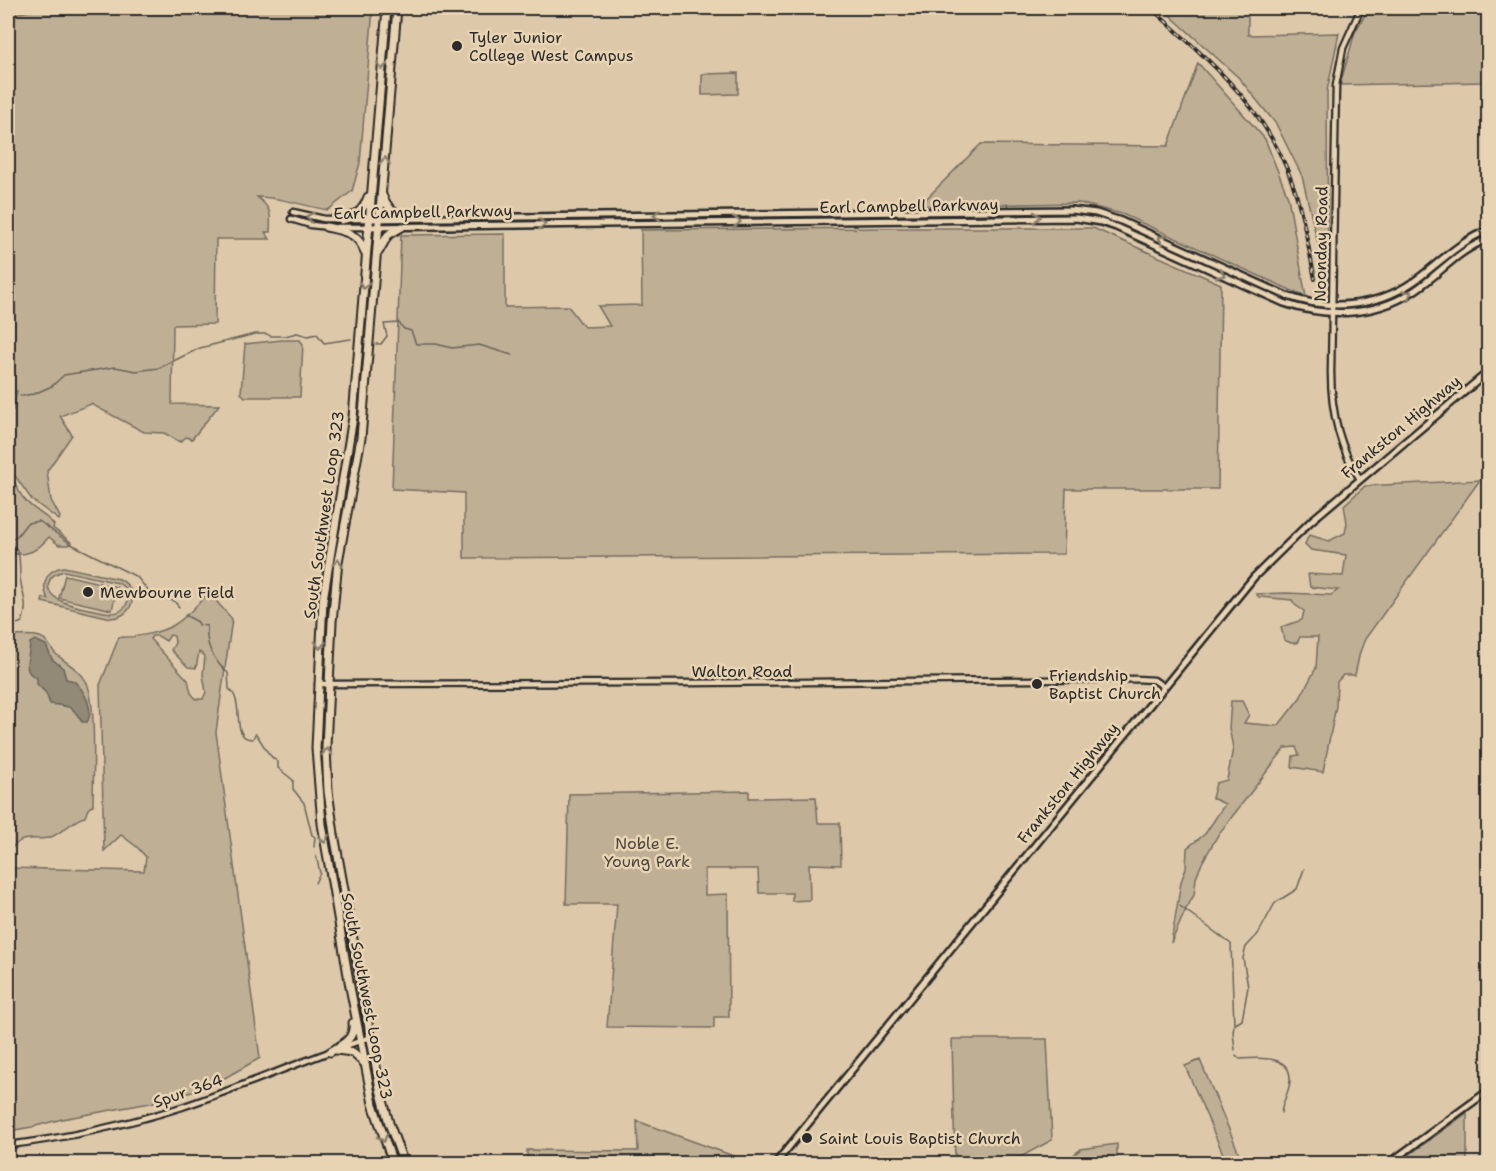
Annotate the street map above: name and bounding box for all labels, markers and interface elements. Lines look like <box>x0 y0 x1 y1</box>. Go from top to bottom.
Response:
place label: Tyler Junior College West Campus <box>469 27 634 66</box>
marker: Tyler Junior College West Campus <box>450 39 464 53</box>
one-way arrow <box>376 61 389 70</box>
one-way arrow <box>378 157 391 166</box>
street label: Noonday Road <box>1309 186 1333 302</box>
street label: Earl Campbell Parkway <box>819 194 999 218</box>
street label: Earl Campbell Parkway <box>333 200 513 224</box>
one-way arrow <box>653 209 662 221</box>
one-way arrow <box>305 211 315 224</box>
one-way arrow <box>1033 211 1042 224</box>
one-way arrow <box>733 215 742 228</box>
one-way arrow <box>538 218 547 231</box>
one-way arrow <box>1157 235 1168 247</box>
one-way arrow <box>1214 267 1225 279</box>
one-way arrow <box>358 281 371 290</box>
one-way arrow <box>1402 289 1413 301</box>
street label: Frankston Highway <box>1337 371 1465 483</box>
street label: South Southwest Loop 323 <box>299 409 349 621</box>
one-way arrow <box>332 558 344 567</box>
place label: Mewbourne Field <box>100 582 234 603</box>
marker: Mewbourne Field <box>81 585 95 599</box>
one-way arrow <box>313 641 326 650</box>
street label: Walton Road <box>692 661 792 682</box>
place label: Friendship Baptist Church <box>1049 665 1161 704</box>
marker: Friendship Baptist Church <box>1030 677 1044 691</box>
street label: Frankston Highway <box>1013 718 1123 848</box>
one-way arrow <box>320 747 333 756</box>
park label: Noble E. Young Park <box>604 833 690 872</box>
one-way arrow <box>317 834 330 844</box>
street label: South Southwest Loop 323 <box>337 891 397 1101</box>
street label: Spur 364 <box>150 1069 226 1113</box>
place label: Saint Louis Baptist Church <box>819 1128 1021 1149</box>
marker: Saint Louis Baptist Church <box>800 1131 814 1145</box>
one-way arrow <box>376 1132 389 1143</box>

